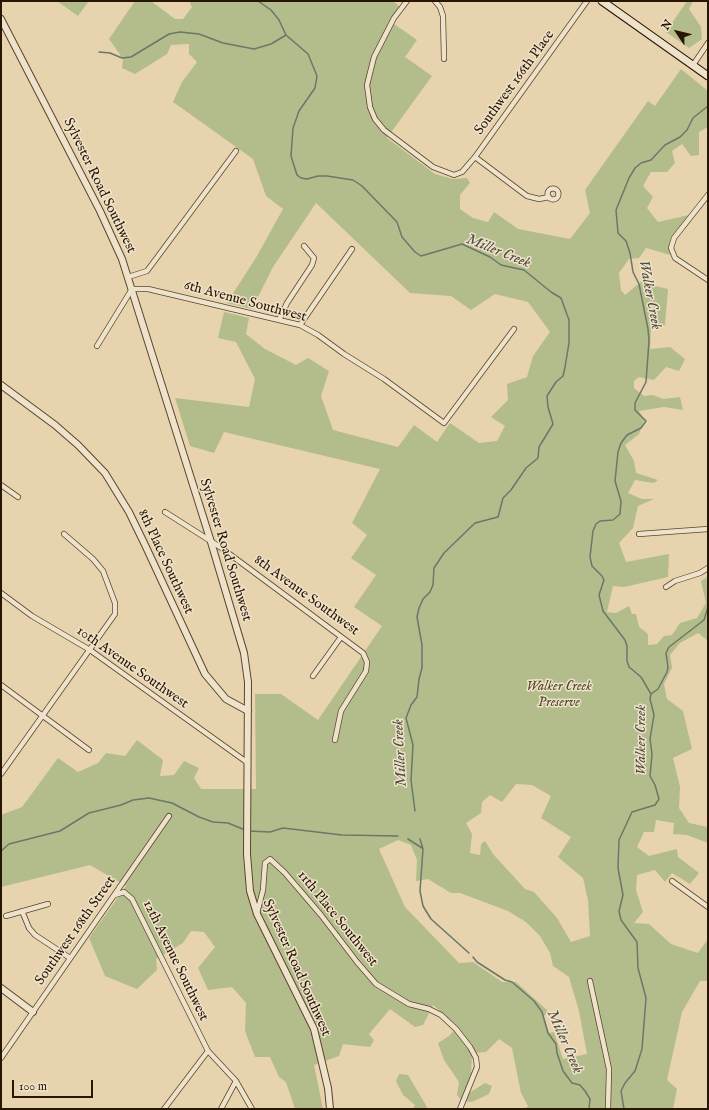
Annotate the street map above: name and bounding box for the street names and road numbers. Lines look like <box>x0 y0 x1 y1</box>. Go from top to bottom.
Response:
street label: Southwest 166th Place <box>471 27 559 139</box>
street label: Sylvester Road Southwest <box>59 116 139 256</box>
street label: 6th Avenue Southwest <box>182 278 308 326</box>
street label: Sylvester Road Southwest <box>195 477 255 623</box>
street label: 8th Place Southwest <box>133 507 197 617</box>
street label: 8th Avenue Southwest <box>250 552 362 640</box>
street label: 10th Avenue Southwest <box>73 623 191 713</box>
street label: 11th Place Southwest <box>293 868 381 970</box>
street label: Southwest 168th Street <box>32 873 120 989</box>
street label: Sylvester Road Southwest <box>258 897 334 1039</box>
street label: 12th Avenue Southwest <box>138 898 212 1024</box>

